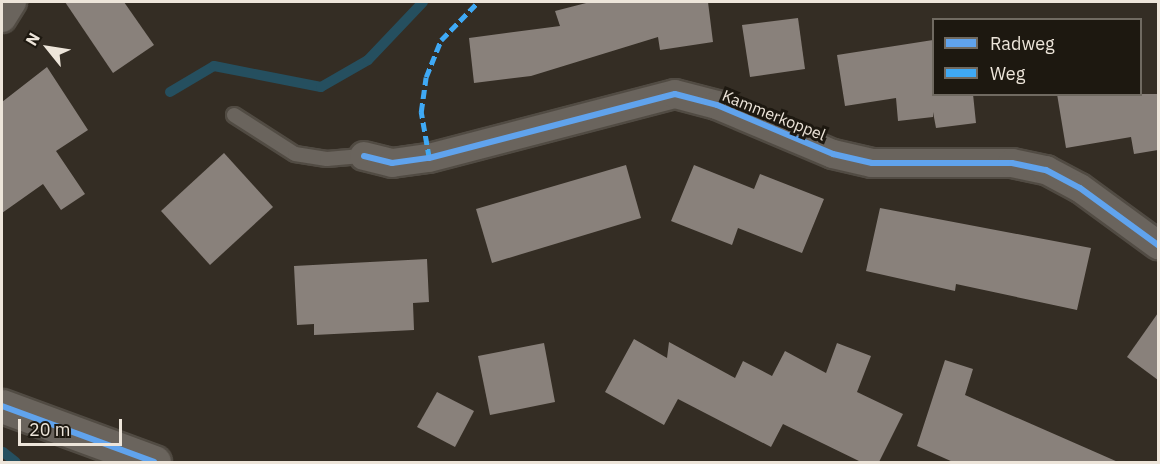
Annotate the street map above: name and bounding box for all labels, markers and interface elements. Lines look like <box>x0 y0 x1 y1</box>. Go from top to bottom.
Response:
north arrow <box>18 18 78 78</box>
legend <box>932 18 1142 96</box>
text: N <box>21 29 44 49</box>
text: Radweg <box>990 32 1055 55</box>
text: Weg <box>990 62 1025 85</box>
street label: Kammerkoppel <box>719 86 829 144</box>
scale bar <box>21 407 124 445</box>
text: 20 m <box>29 418 71 441</box>

